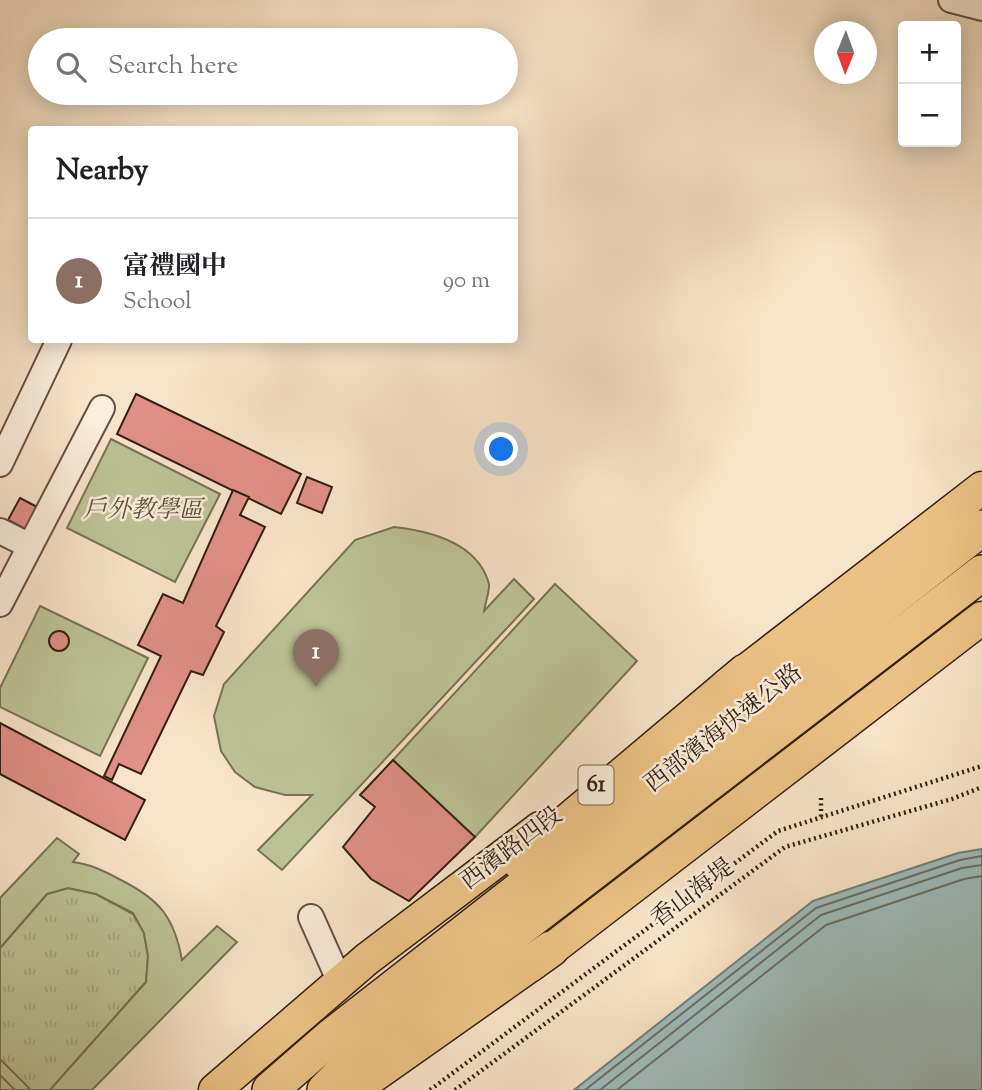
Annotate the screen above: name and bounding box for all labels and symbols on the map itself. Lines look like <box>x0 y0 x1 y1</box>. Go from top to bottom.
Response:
north arrow <box>814 21 877 84</box>
your location <box>484 432 518 466</box>
park label: 戶外教學區 <box>83 494 206 528</box>
pin: 1 <box>293 629 339 687</box>
street label: 西部濱海快速公路 <box>638 657 810 801</box>
road number: 61 <box>578 765 614 804</box>
street label: 西濱路四段 <box>454 799 570 899</box>
street label: 香山海堤 <box>644 852 742 936</box>

